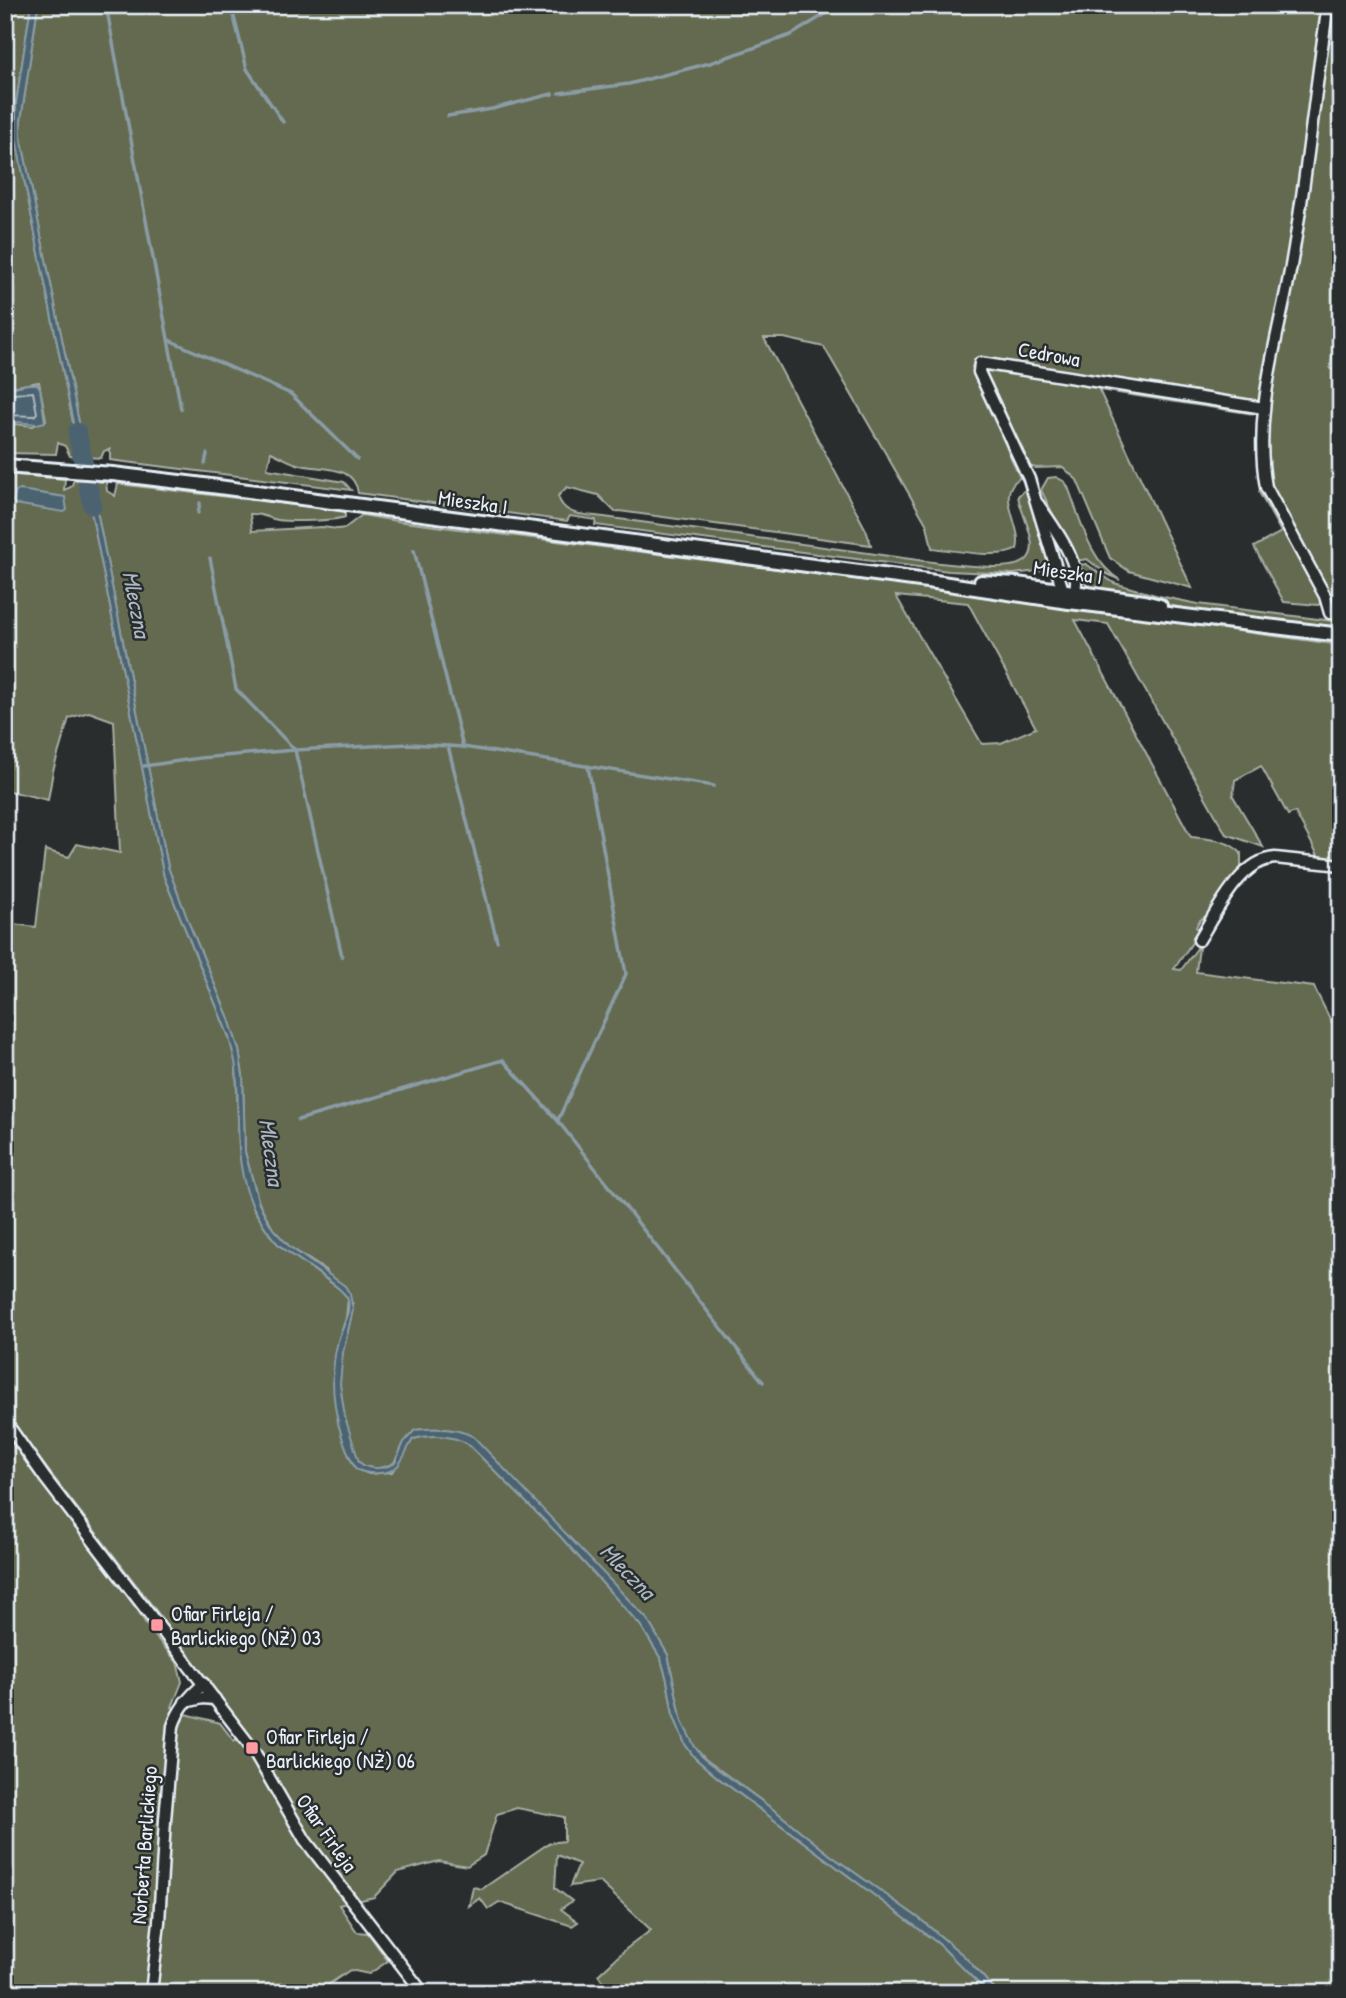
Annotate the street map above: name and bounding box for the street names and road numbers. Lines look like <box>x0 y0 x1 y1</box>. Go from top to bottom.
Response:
street label: Cedrowa <box>1016 334 1082 374</box>
street label: Mieszka I <box>437 483 509 521</box>
street label: Mieszka I <box>1032 553 1104 591</box>
street label: Norberta Barlickiego <box>124 1765 164 1925</box>
street label: Ofiar Firleja <box>290 1788 364 1878</box>

